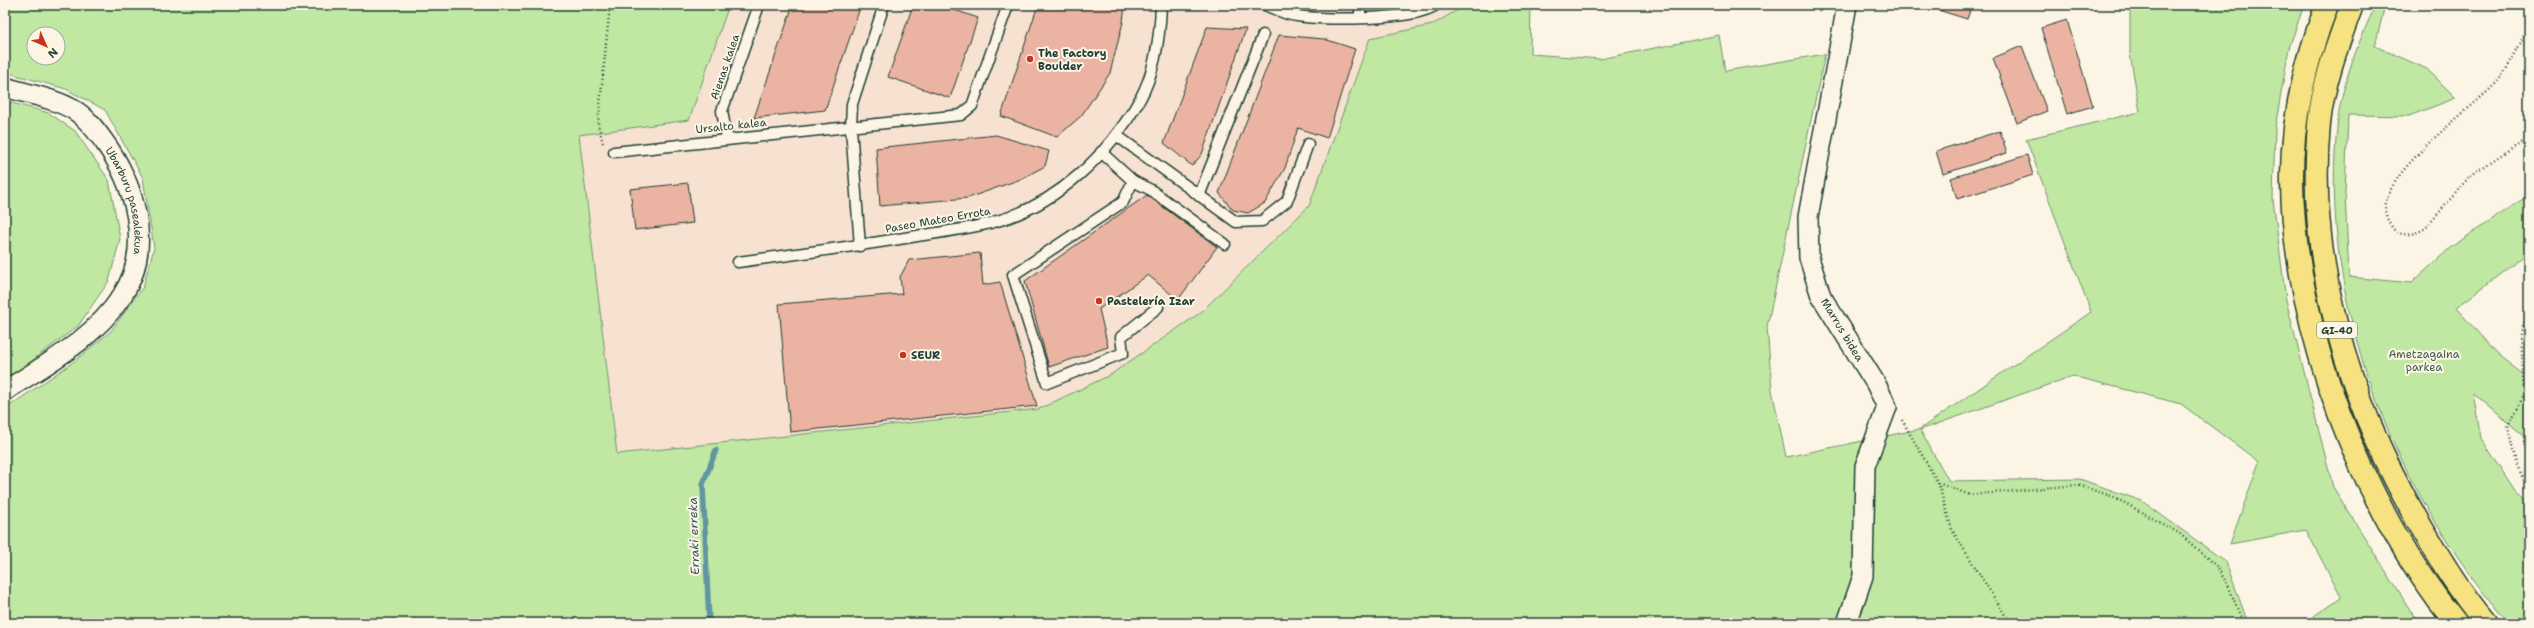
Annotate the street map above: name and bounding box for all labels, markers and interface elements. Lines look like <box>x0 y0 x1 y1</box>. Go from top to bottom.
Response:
north arrow <box>26 26 66 66</box>
street label: Aienas kalea <box>707 32 743 102</box>
text: N <box>44 44 61 61</box>
place label: The Factory Boulder <box>1038 46 1107 74</box>
marker: The Factory Boulder <box>1025 54 1035 64</box>
street label: Ursalto kalea <box>695 115 767 137</box>
street label: Ubarburu pasealekua <box>102 144 146 256</box>
street label: Paseo Mateo Errota <box>884 203 992 237</box>
place label: Pastelería Izar <box>1107 294 1195 309</box>
street label: Marrus bidea <box>1817 295 1867 365</box>
marker: Pastelería Izar <box>1094 296 1104 306</box>
road number: GI-40 <box>2317 322 2357 338</box>
park label: Ametzagaina parkea <box>2388 347 2460 375</box>
place label: SEUR <box>911 348 940 363</box>
marker: SEUR <box>898 350 908 360</box>
water label: Erraki erreka <box>685 497 703 575</box>

